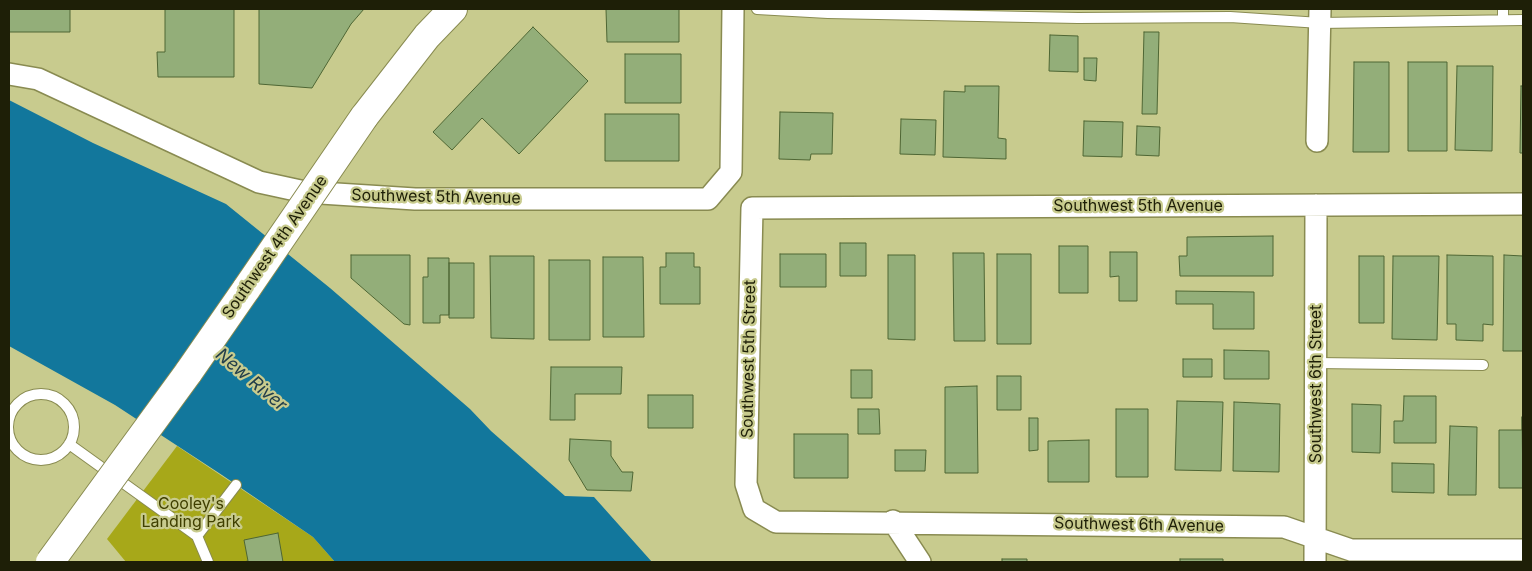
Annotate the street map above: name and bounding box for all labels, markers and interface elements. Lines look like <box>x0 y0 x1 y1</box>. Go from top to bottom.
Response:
street label: Southwest 4th Avenue <box>218 172 332 322</box>
street label: Southwest 5th Avenue <box>351 186 521 208</box>
street label: Southwest 5th Avenue <box>1053 196 1223 216</box>
street label: Southwest 5th Street <box>738 280 760 438</box>
street label: Southwest 6th Street <box>1306 305 1326 463</box>
water label: New River <box>211 344 291 416</box>
park label: Cooley's Landing Park <box>141 494 241 532</box>
street label: Southwest 6th Avenue <box>1054 514 1224 536</box>

